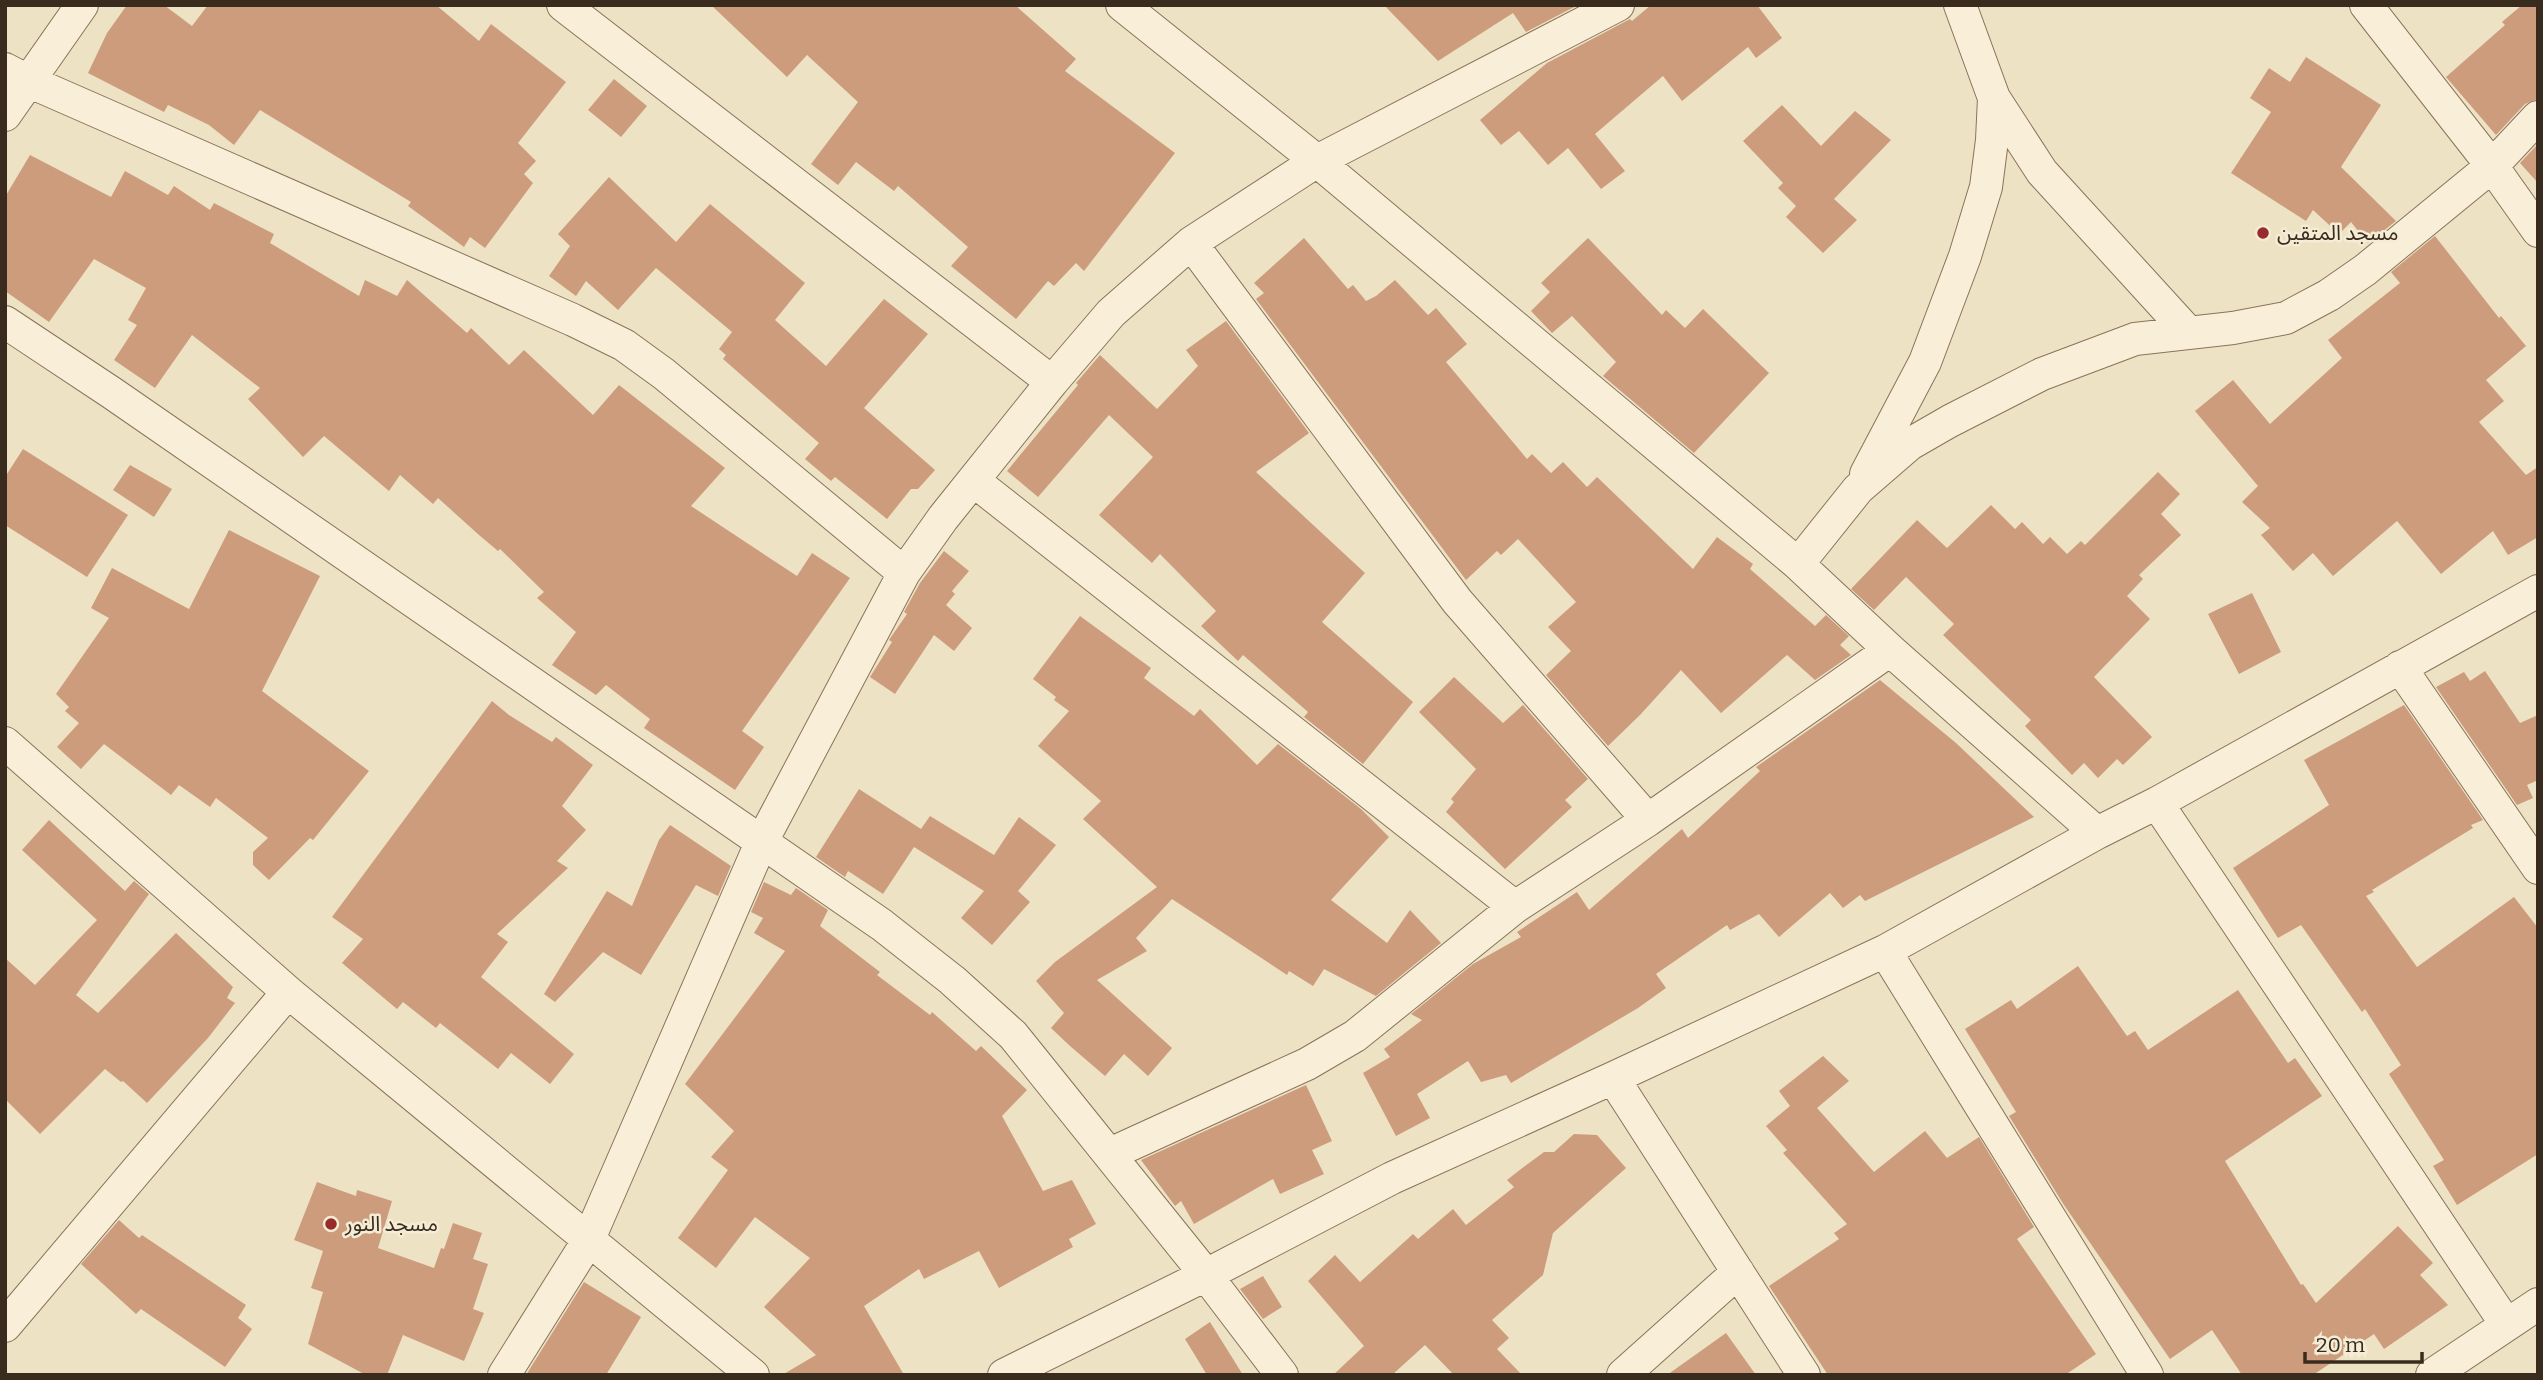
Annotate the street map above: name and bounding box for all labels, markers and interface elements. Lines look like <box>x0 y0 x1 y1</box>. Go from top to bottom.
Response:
place label: مسجد المتقين <box>2277 220 2399 246</box>
marker: مسجد المتقين <box>2255 225 2271 241</box>
place label: مسجد النور <box>344 1211 438 1237</box>
marker: مسجد النور <box>323 1216 339 1232</box>
scale bar <box>2305 1320 2422 1364</box>
text: 20 m <box>2316 1332 2365 1358</box>

